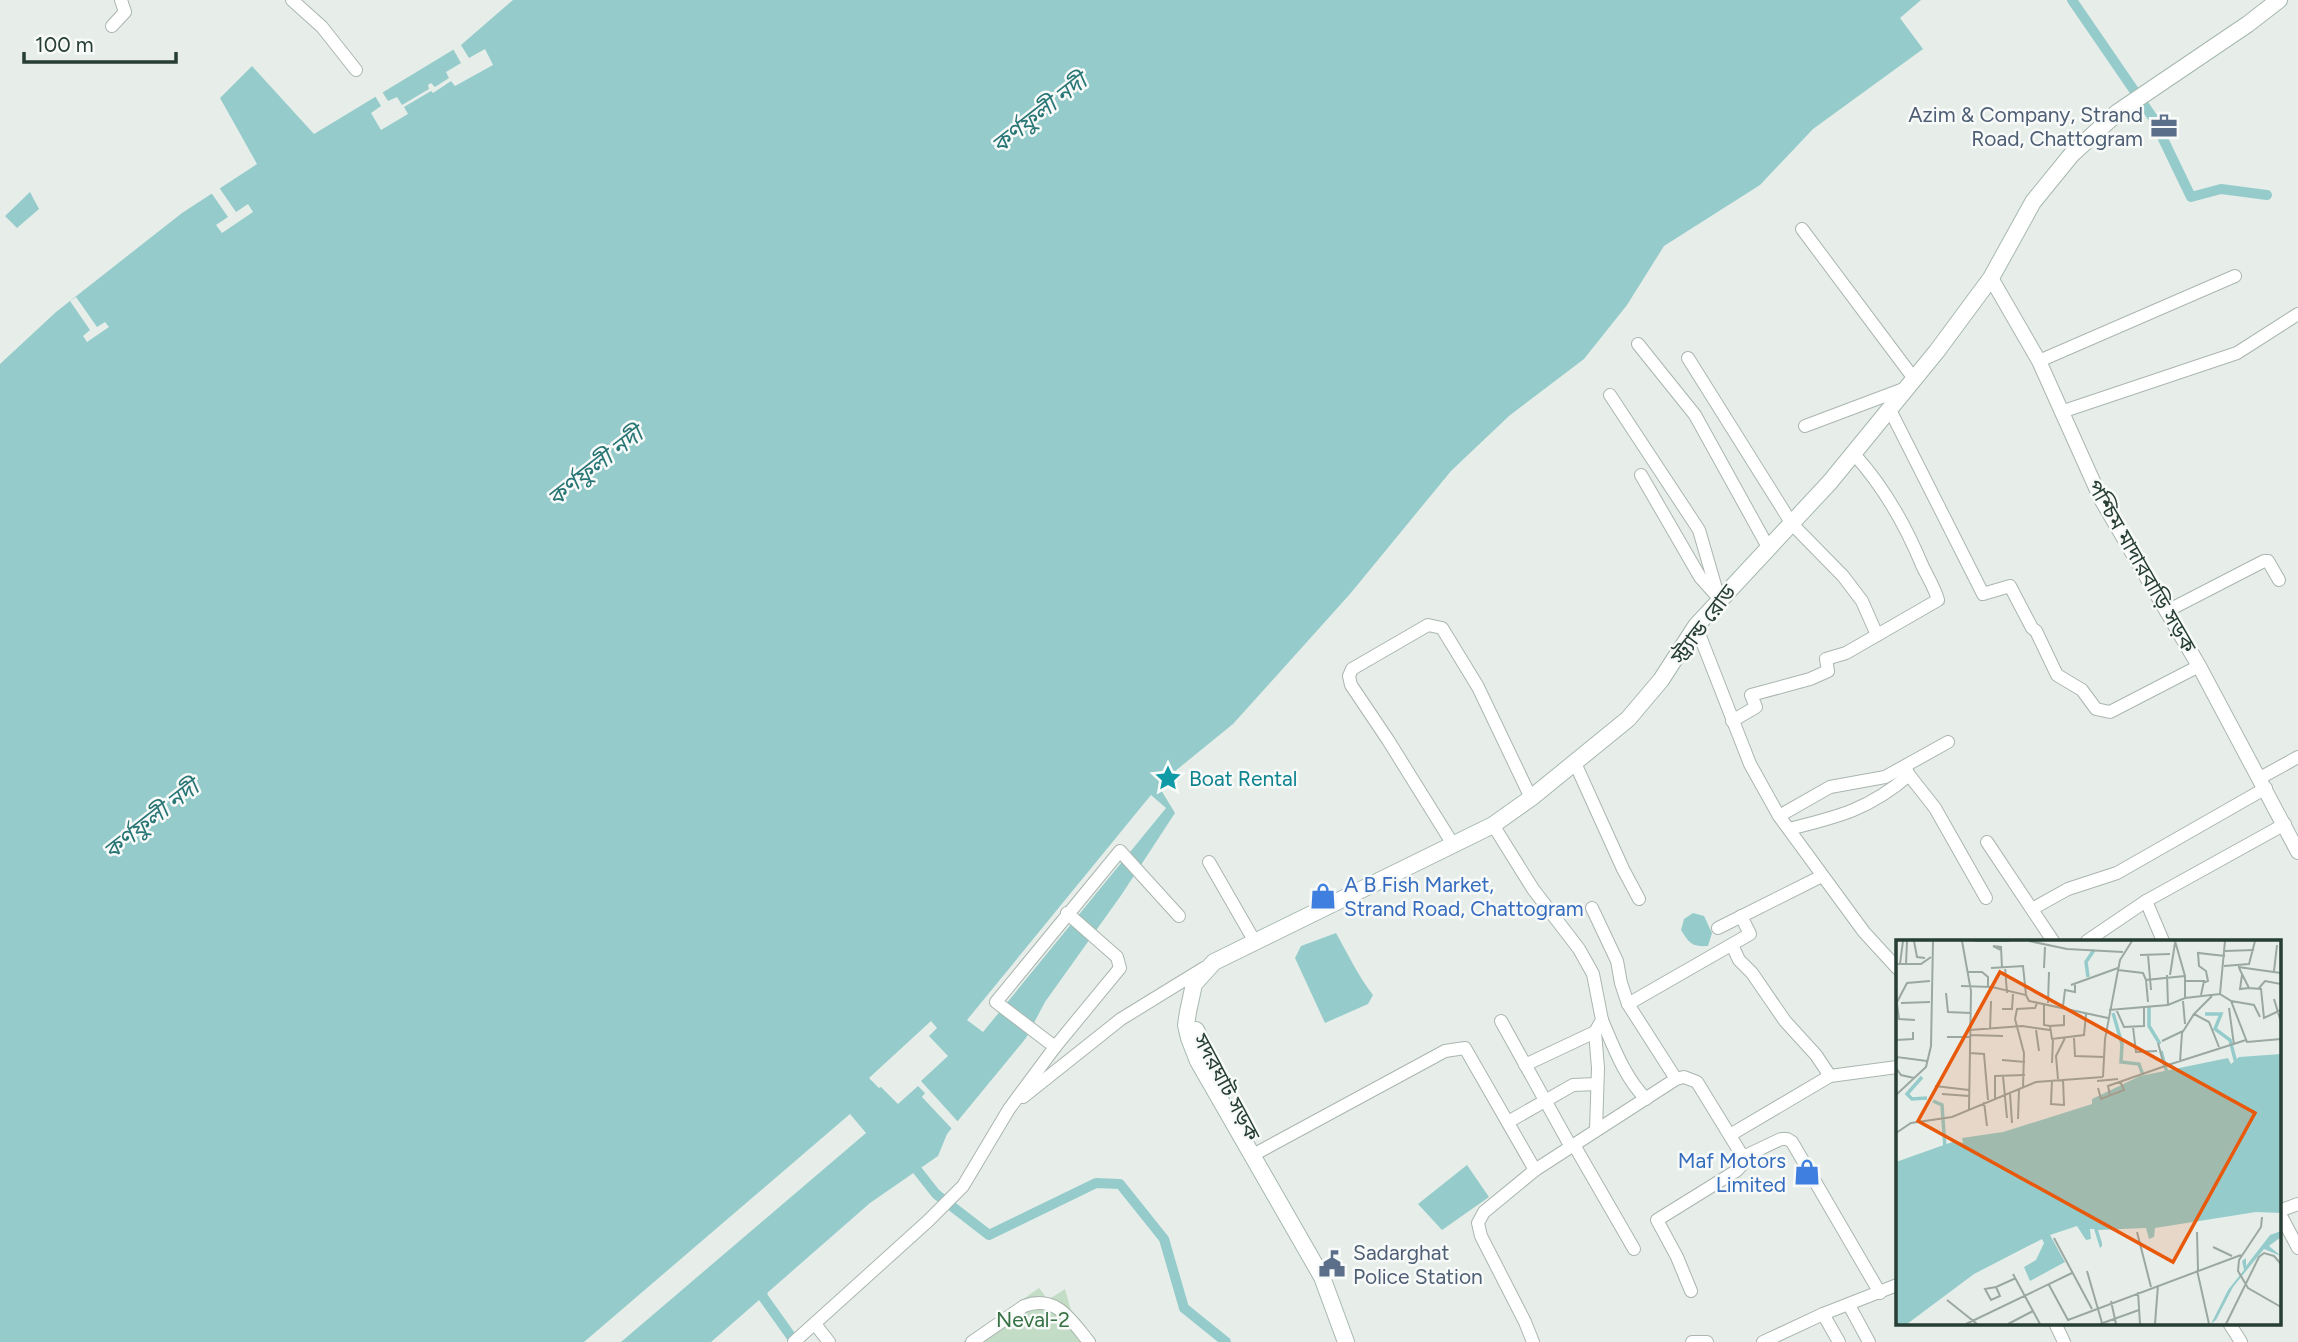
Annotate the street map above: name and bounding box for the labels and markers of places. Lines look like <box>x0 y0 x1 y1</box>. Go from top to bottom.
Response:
place label: Azim & Company, Strand Road, Chattogram <box>1908 102 2143 151</box>
office icon: Azim & Company, Strand Road, Chattogram <box>2149 111 2179 141</box>
place icon: Boat Rental <box>1153 763 1183 793</box>
place label: Boat Rental <box>1189 766 1297 791</box>
place label: A B Fish Market, Strand Road, Chattogram <box>1344 872 1584 921</box>
shop icon: A B Fish Market, Strand Road, Chattogram <box>1308 881 1338 911</box>
place label: Maf Motors Limited <box>1678 1148 1786 1197</box>
shop icon: Maf Motors Limited <box>1792 1157 1822 1187</box>
place label: Sadarghat Police Station <box>1353 1240 1483 1289</box>
public building icon: Sadarghat Police Station <box>1317 1249 1347 1279</box>

